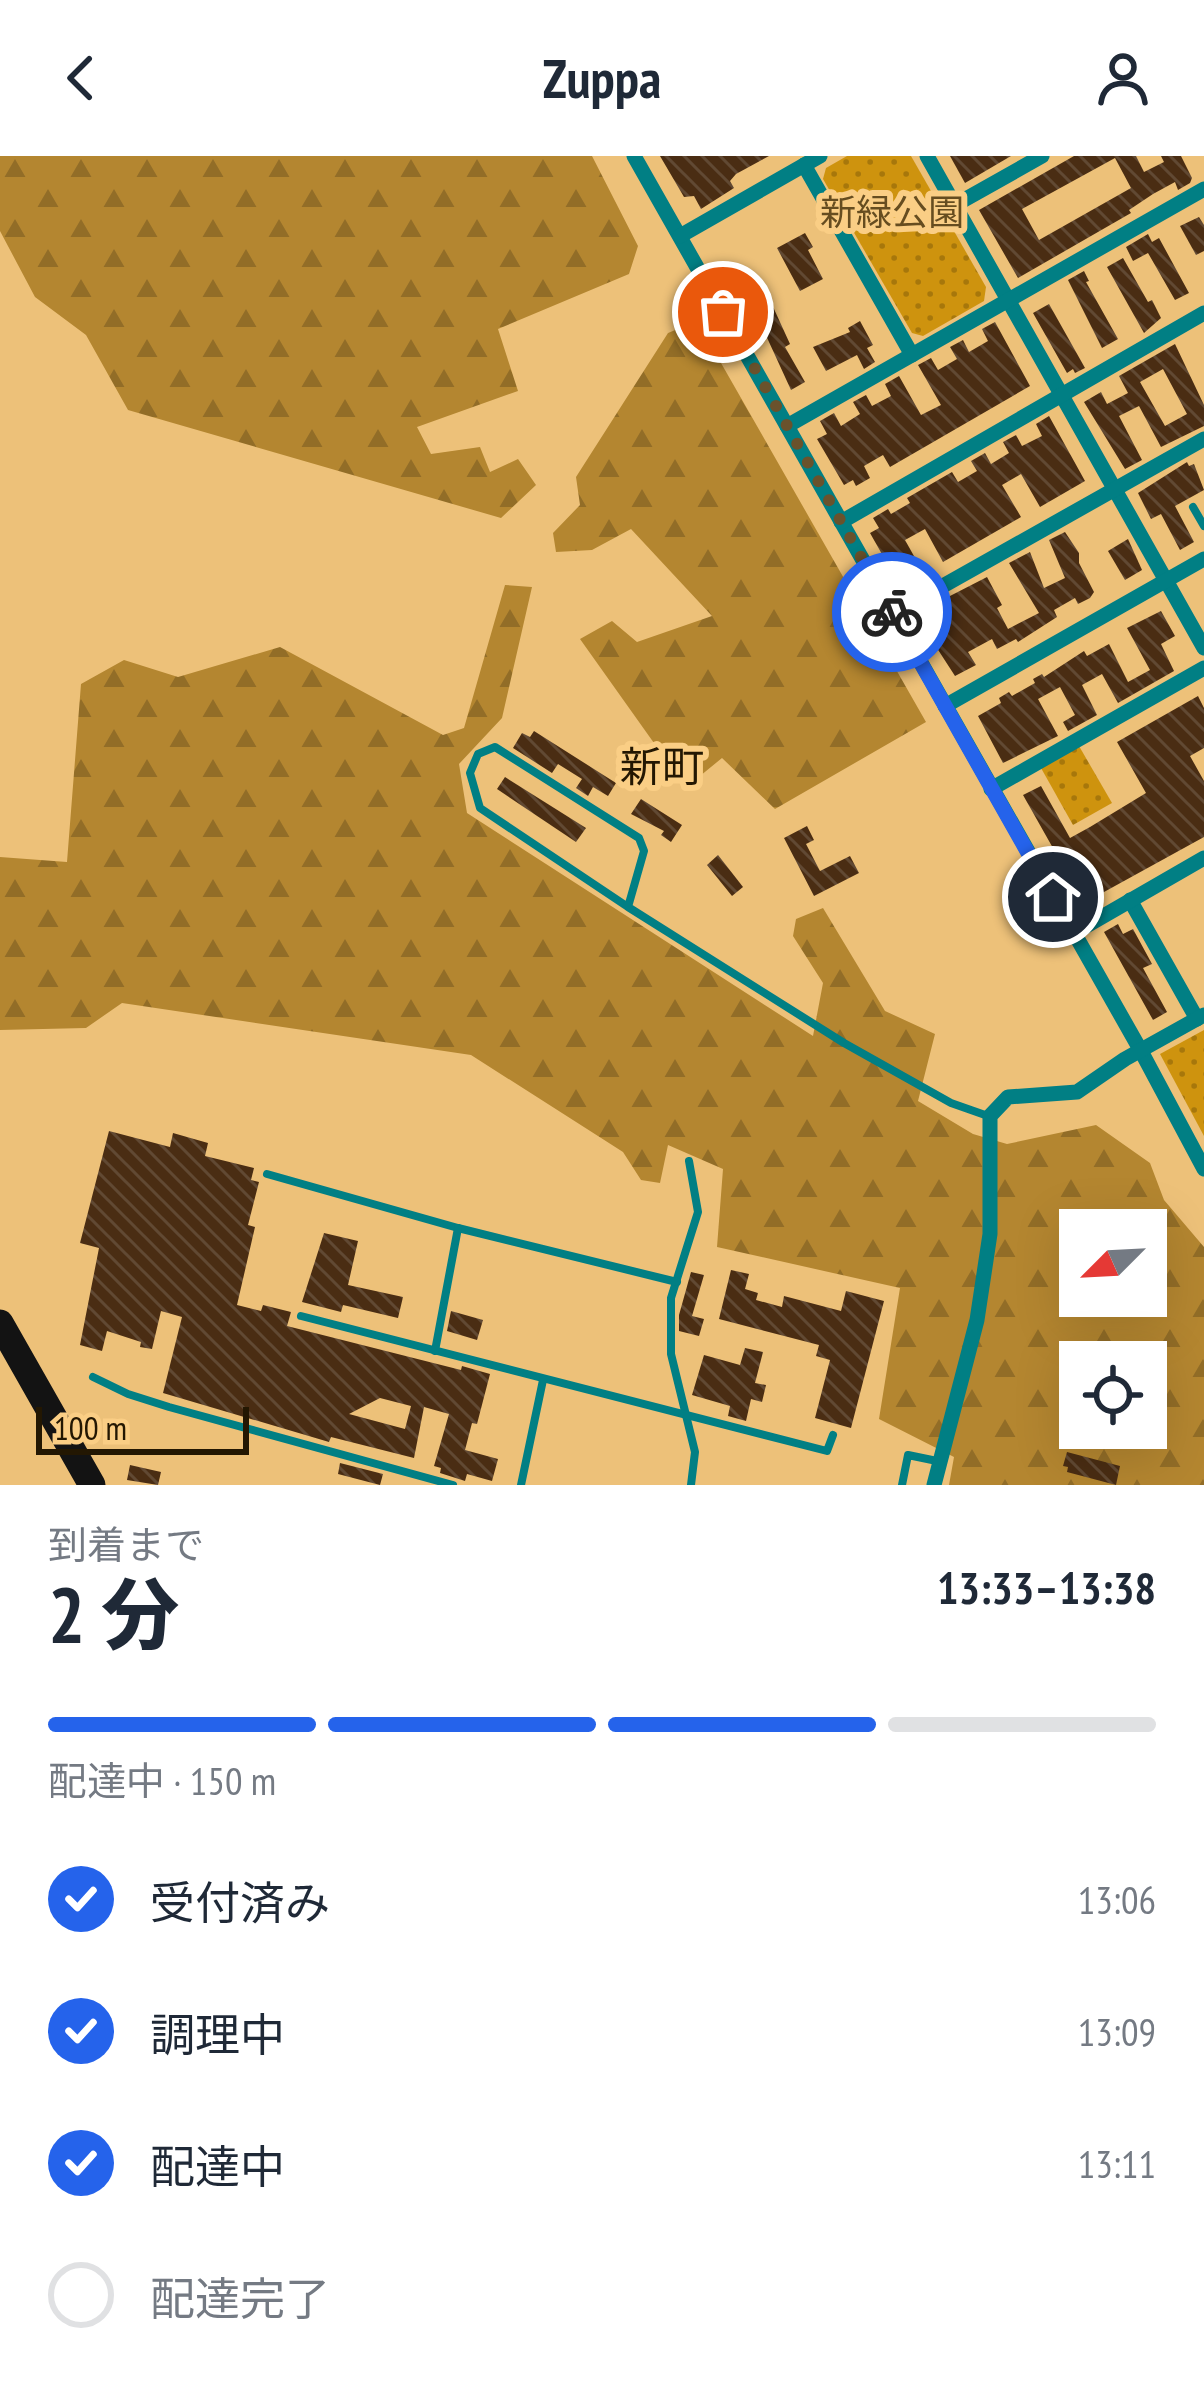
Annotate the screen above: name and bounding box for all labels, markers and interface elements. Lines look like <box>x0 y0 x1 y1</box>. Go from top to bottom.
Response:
text: Zuppa <box>543 43 661 113</box>
icon: back <box>48 45 114 111</box>
icon: person <box>1090 45 1156 111</box>
park label: 新緑公園 <box>820 188 964 235</box>
pin <box>672 261 774 363</box>
icon: bag <box>690 279 756 345</box>
courier <box>832 552 952 672</box>
icon: bike <box>859 579 925 645</box>
district label: 新町 <box>620 739 704 794</box>
pin <box>1002 846 1104 948</box>
icon: home <box>1020 864 1086 930</box>
north arrow <box>1059 1209 1167 1317</box>
map controls <box>1059 1209 1167 1449</box>
button: locate <box>1059 1341 1167 1449</box>
scale bar <box>36 1401 249 1454</box>
text: 100 m <box>54 1406 127 1449</box>
text: 到着まで <box>48 1519 204 1570</box>
text: 13:33–13:38 <box>937 1558 1156 1616</box>
text: 2 分 <box>48 1564 179 1665</box>
text: 配達中 · 150 m <box>48 1755 276 1806</box>
icon: check <box>48 1866 114 1932</box>
text: 受付済み <box>150 1873 330 1931</box>
text: 13:06 <box>1078 1874 1156 1925</box>
icon: check <box>48 1998 114 2064</box>
text: 調理中 <box>150 2005 285 2063</box>
text: 13:09 <box>1078 2006 1156 2057</box>
icon: check <box>48 2130 114 2196</box>
text: 配達中 <box>150 2137 285 2195</box>
text: 13:11 <box>1078 2138 1156 2189</box>
text: 配達完了 <box>150 2269 330 2327</box>

